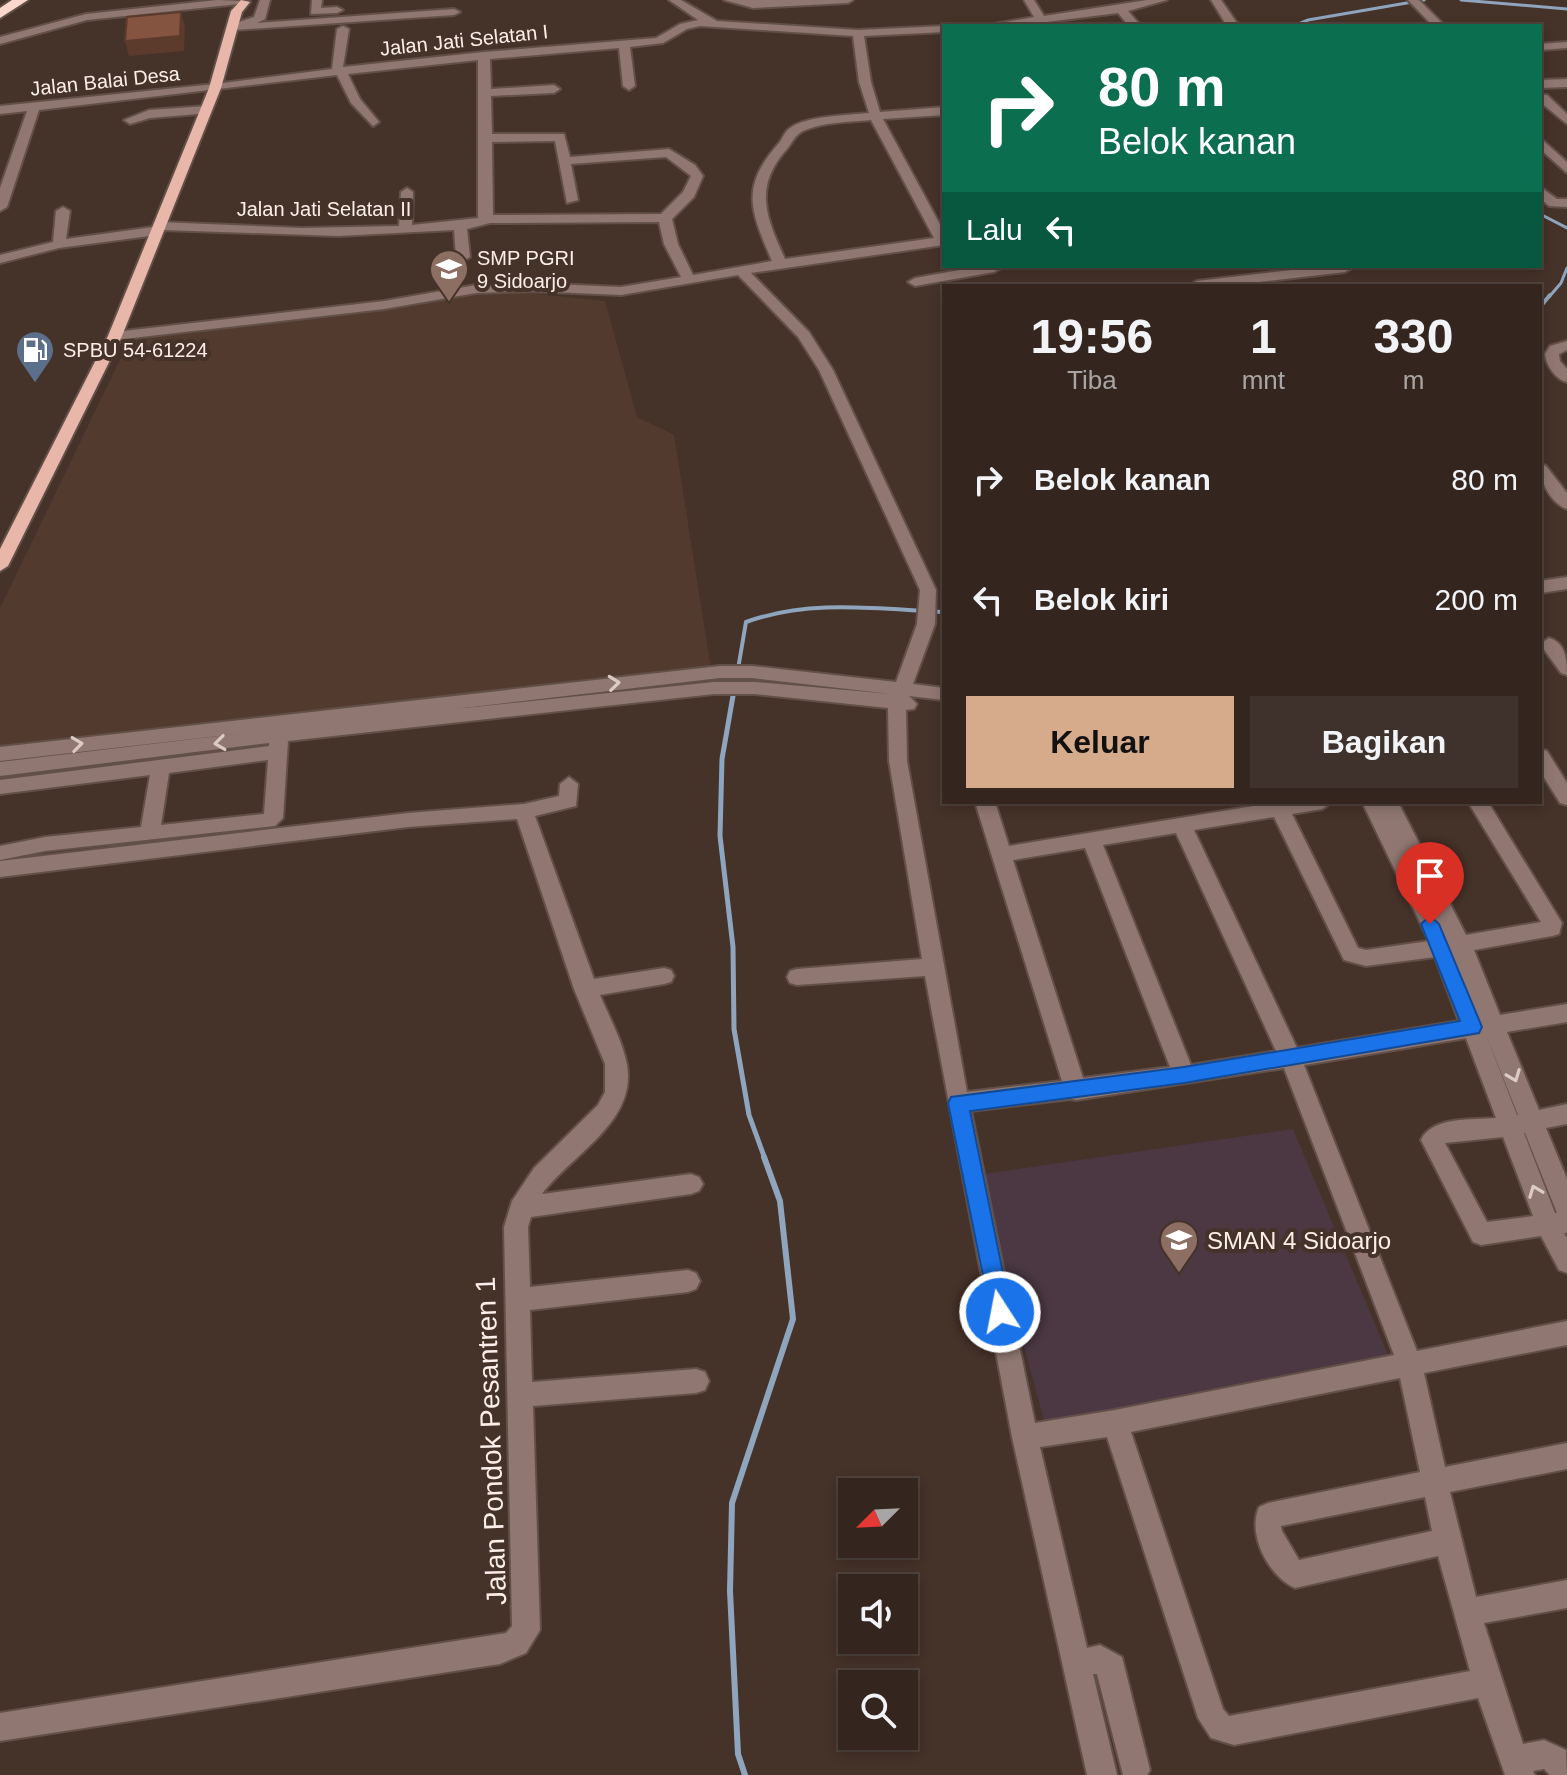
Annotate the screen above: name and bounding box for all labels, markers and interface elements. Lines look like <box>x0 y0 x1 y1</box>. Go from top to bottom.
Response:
street label: Jalan Jati Selatan I <box>379 20 549 60</box>
text: 80 m <box>1098 55 1226 118</box>
icon: right <box>966 56 1070 160</box>
street label: Jalan Balai Desa <box>29 62 182 100</box>
text: Belok kanan <box>1098 121 1296 162</box>
street label: Jalan Jati Selatan II <box>237 198 411 220</box>
icon: left <box>1039 208 1083 252</box>
text: Lalu <box>966 213 1023 246</box>
place label: SMP PGRI 9 Sidoarjo <box>477 247 574 292</box>
school or university icon: SMP PGRI 9 Sidoarjo <box>428 248 470 303</box>
text: 19:56 <box>1030 310 1153 363</box>
text: 1 <box>1250 310 1277 363</box>
text: 330 <box>1373 310 1454 363</box>
fuel station icon: SPBU 54-61224 <box>14 329 56 384</box>
place label: SPBU 54-61224 <box>63 339 208 361</box>
text: Tiba <box>1067 365 1117 395</box>
text: mnt <box>1242 365 1285 395</box>
text: m <box>1403 365 1424 395</box>
icon: right <box>966 458 1010 502</box>
text: Belok kanan <box>1034 463 1211 496</box>
text: 80 m <box>1451 463 1518 496</box>
icon: left <box>966 578 1010 622</box>
text: Belok kiri <box>1034 583 1169 616</box>
text: 200 m <box>1435 583 1518 616</box>
one-way arrow <box>608 674 621 691</box>
button: Keluar <box>966 696 1234 788</box>
button: Bagikan <box>1250 696 1518 788</box>
one-way arrow <box>213 734 226 751</box>
one-way arrow <box>71 736 84 753</box>
pin <box>1396 842 1464 924</box>
icon: arrive <box>1408 854 1452 898</box>
one-way arrow <box>1504 1068 1521 1082</box>
one-way arrow <box>1528 1185 1545 1199</box>
school or university icon: SMAN 4 Sidoarjo <box>1158 1219 1200 1274</box>
place label: SMAN 4 Sidoarjo <box>1207 1227 1391 1254</box>
position arrow <box>958 1270 1042 1354</box>
street label: Jalan Pondok Pesantren 1 <box>470 1276 512 1606</box>
north arrow <box>838 1478 918 1558</box>
map controls <box>838 1478 918 1750</box>
button: sound <box>838 1574 918 1654</box>
button: search <box>838 1670 918 1750</box>

